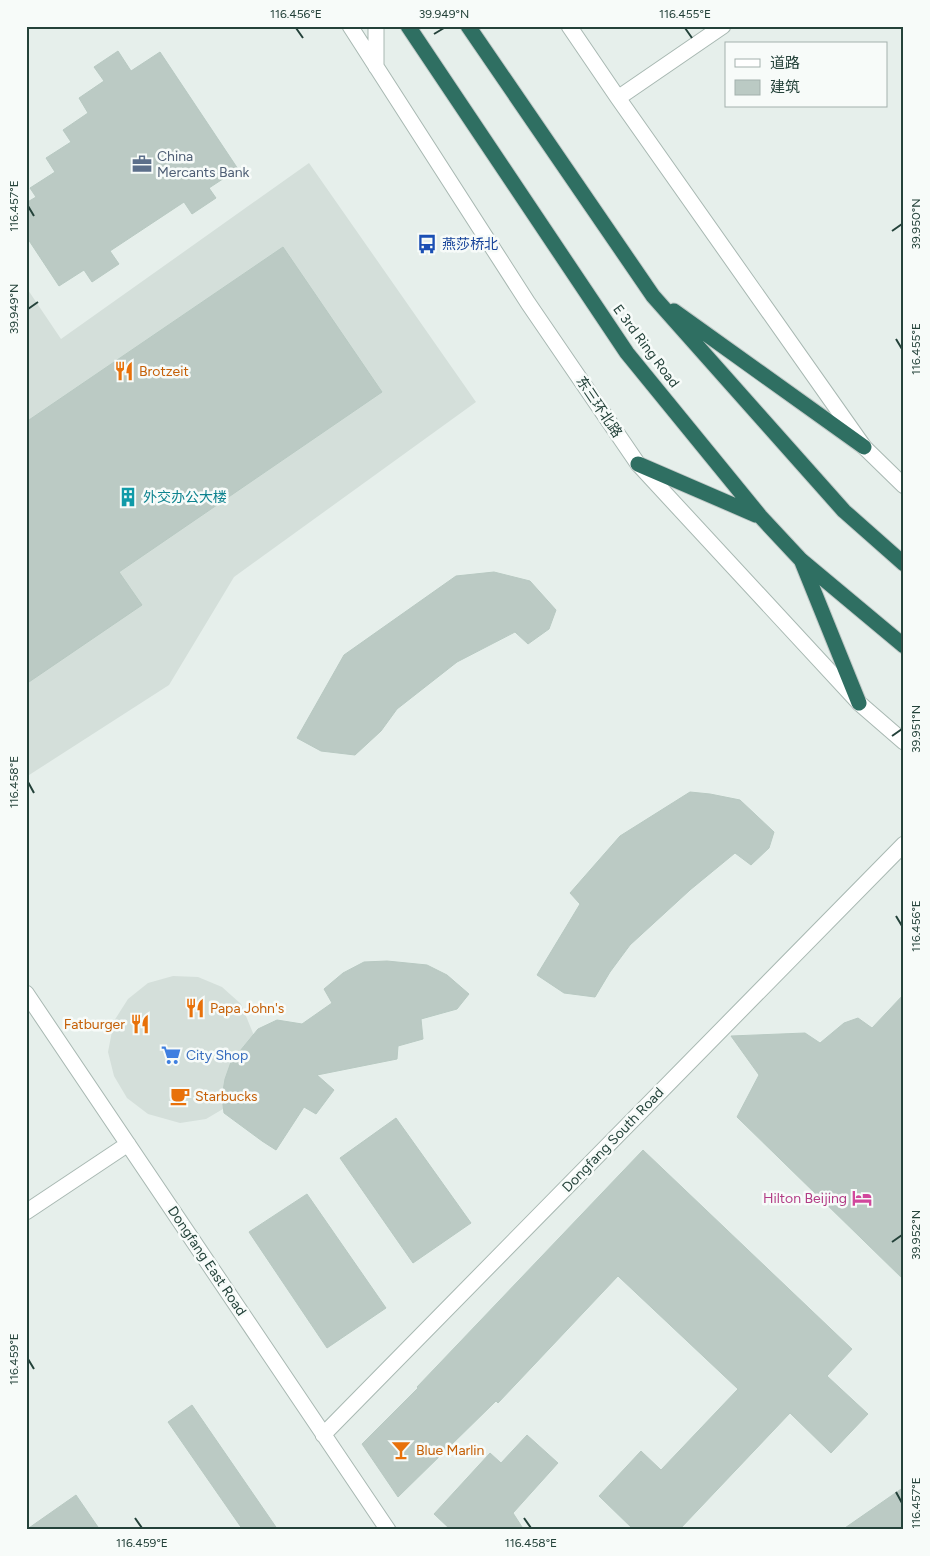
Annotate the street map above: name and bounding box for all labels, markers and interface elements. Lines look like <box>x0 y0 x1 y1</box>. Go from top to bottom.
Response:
text: 116.456°E <box>270 7 322 21</box>
text: 39.949°N <box>419 7 469 21</box>
text: 116.455°E <box>659 7 711 21</box>
legend <box>725 42 888 108</box>
text: 道路 <box>770 54 800 72</box>
text: 建筑 <box>770 78 800 96</box>
place label: China Mercants Bank <box>157 148 250 181</box>
office icon: China Mercants Bank <box>131 153 153 175</box>
text: 116.457°E <box>7 180 21 232</box>
text: 39.950°N <box>909 199 923 249</box>
bus stop icon: 燕莎桥北 <box>416 233 438 255</box>
place label: 燕莎桥北 <box>442 236 498 253</box>
text: 39.949°N <box>7 284 21 334</box>
street label: E 3rd Ring Road <box>609 301 683 391</box>
text: 116.455°E <box>909 323 923 375</box>
restaurant icon: Brotzeit <box>113 360 135 382</box>
place label: Brotzeit <box>139 363 189 380</box>
street label: 东三环北路 <box>572 373 626 441</box>
building icon: 外交办公大楼 <box>117 486 139 508</box>
place label: 外交办公大楼 <box>143 489 227 506</box>
text: 39.951°N <box>909 705 923 753</box>
text: 116.458°E <box>7 756 21 808</box>
text: 116.456°E <box>909 900 923 952</box>
restaurant icon: Papa John's <box>184 997 206 1019</box>
place label: Papa John's <box>210 1000 284 1017</box>
restaurant icon: Fatburger <box>129 1013 151 1035</box>
place label: Fatburger <box>64 1016 125 1033</box>
supermarket icon: City Shop <box>160 1044 182 1066</box>
place label: City Shop <box>186 1047 248 1064</box>
street label: Dongfang South Road <box>559 1084 667 1196</box>
cafe icon: Starbucks <box>169 1085 191 1107</box>
place label: Starbucks <box>195 1088 258 1105</box>
hotel icon: Hilton Beijing <box>851 1187 873 1209</box>
place label: Hilton Beijing <box>763 1190 847 1207</box>
street label: Dongfang East Road <box>164 1203 250 1319</box>
text: 39.952°N <box>909 1210 923 1260</box>
text: 116.459°E <box>7 1333 21 1385</box>
bar icon: Blue Marlin <box>390 1439 412 1461</box>
place label: Blue Marlin <box>416 1442 485 1459</box>
text: 116.457°E <box>909 1477 923 1529</box>
text: 116.459°E <box>116 1536 168 1550</box>
text: 116.458°E <box>505 1536 557 1550</box>

